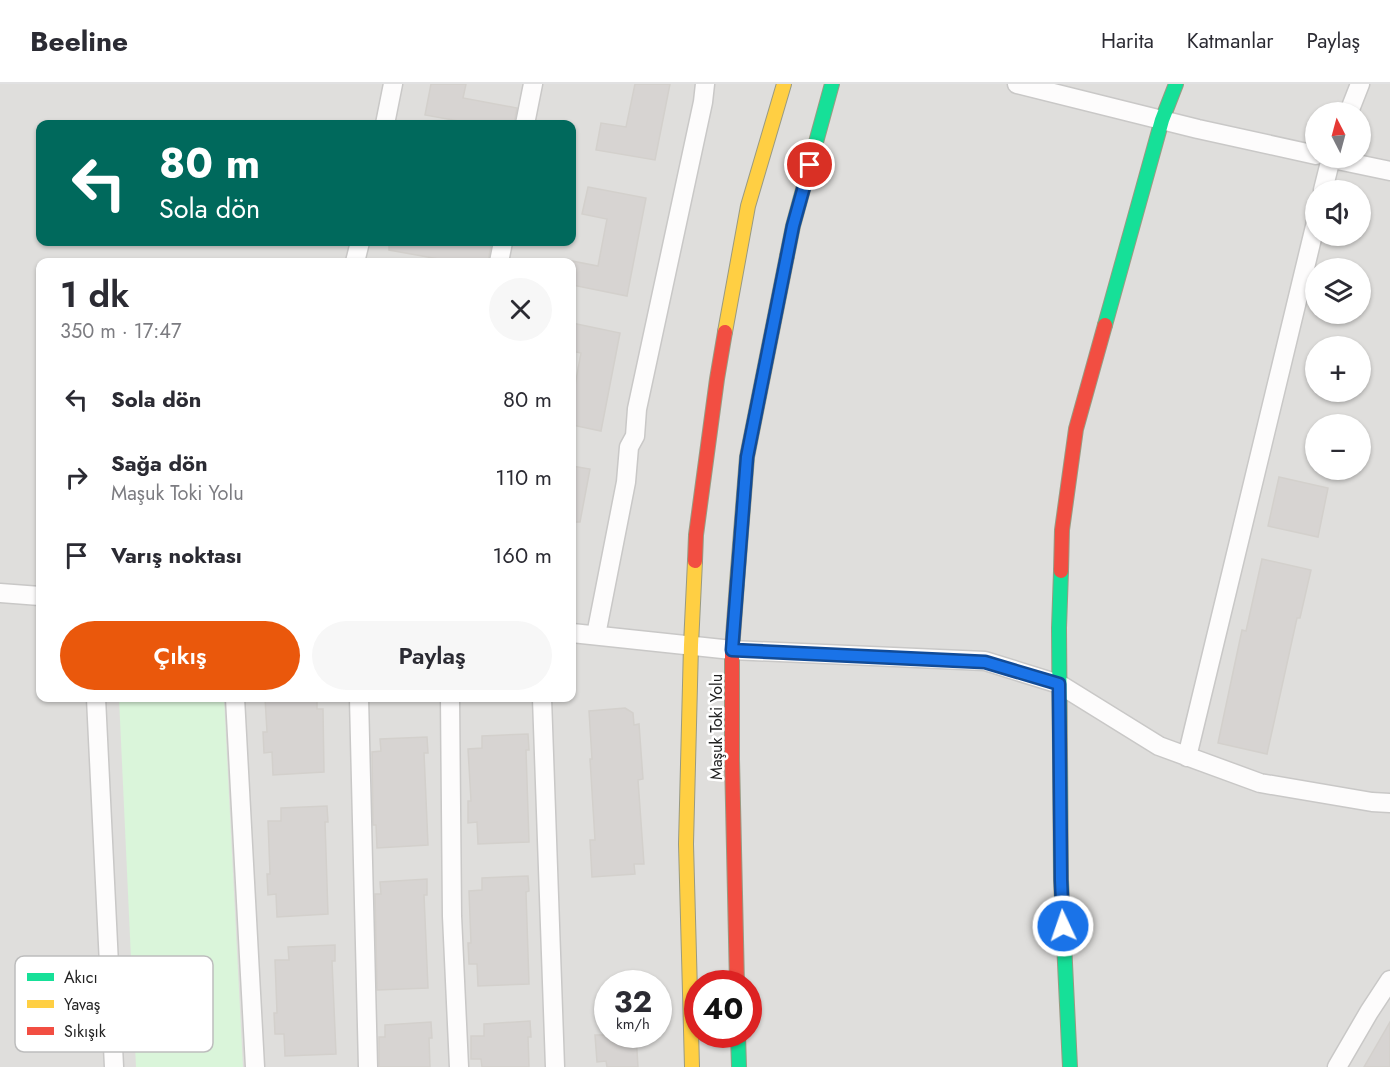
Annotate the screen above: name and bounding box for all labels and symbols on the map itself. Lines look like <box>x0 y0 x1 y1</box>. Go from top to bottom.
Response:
north arrow <box>1305 102 1371 168</box>
pin <box>784 139 835 190</box>
street label: Maşuk Toki Yolu <box>705 674 728 780</box>
position arrow <box>1031 894 1095 958</box>
legend <box>15 956 213 1052</box>
text: Akıcı <box>64 966 98 989</box>
speed limit sign: 40 <box>684 970 762 1048</box>
text: Yavaş <box>64 993 100 1016</box>
text: Sıkışık <box>64 1020 107 1043</box>

